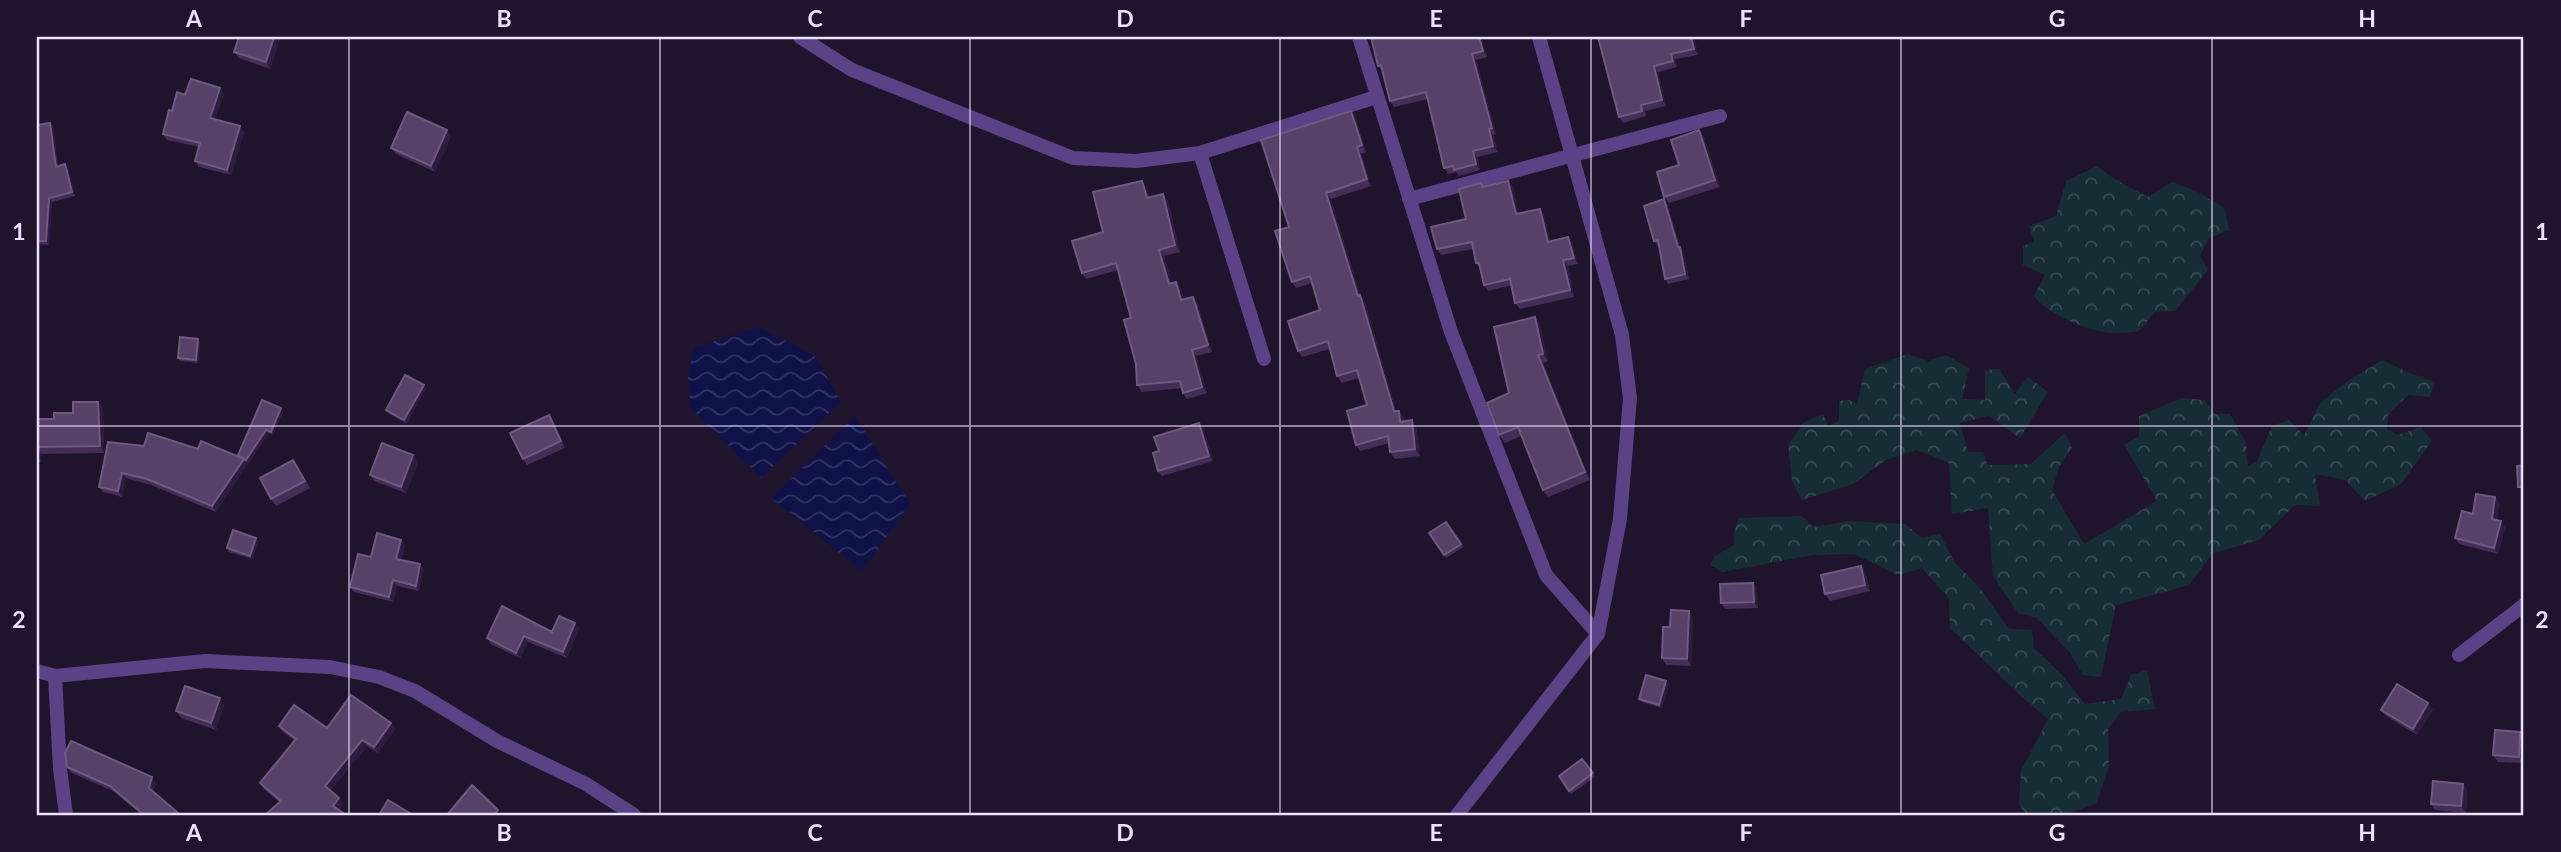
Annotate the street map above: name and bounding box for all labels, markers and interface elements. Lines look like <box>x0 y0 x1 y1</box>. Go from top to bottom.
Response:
text: A <box>185 4 203 32</box>
text: B <box>496 4 512 32</box>
text: C <box>807 4 823 32</box>
text: D <box>1116 4 1134 32</box>
text: E <box>1429 4 1443 32</box>
text: F <box>1739 4 1753 32</box>
text: G <box>2049 4 2065 32</box>
text: H <box>2358 4 2376 32</box>
text: 1 <box>12 217 26 245</box>
text: 1 <box>2535 217 2549 245</box>
text: 2 <box>12 605 26 633</box>
text: 2 <box>2535 605 2549 633</box>
text: A <box>185 818 203 846</box>
text: B <box>496 818 512 846</box>
text: C <box>807 818 823 846</box>
text: D <box>1116 818 1134 846</box>
text: E <box>1429 818 1443 846</box>
text: F <box>1739 818 1753 846</box>
text: G <box>2049 818 2065 846</box>
text: H <box>2358 818 2376 846</box>

